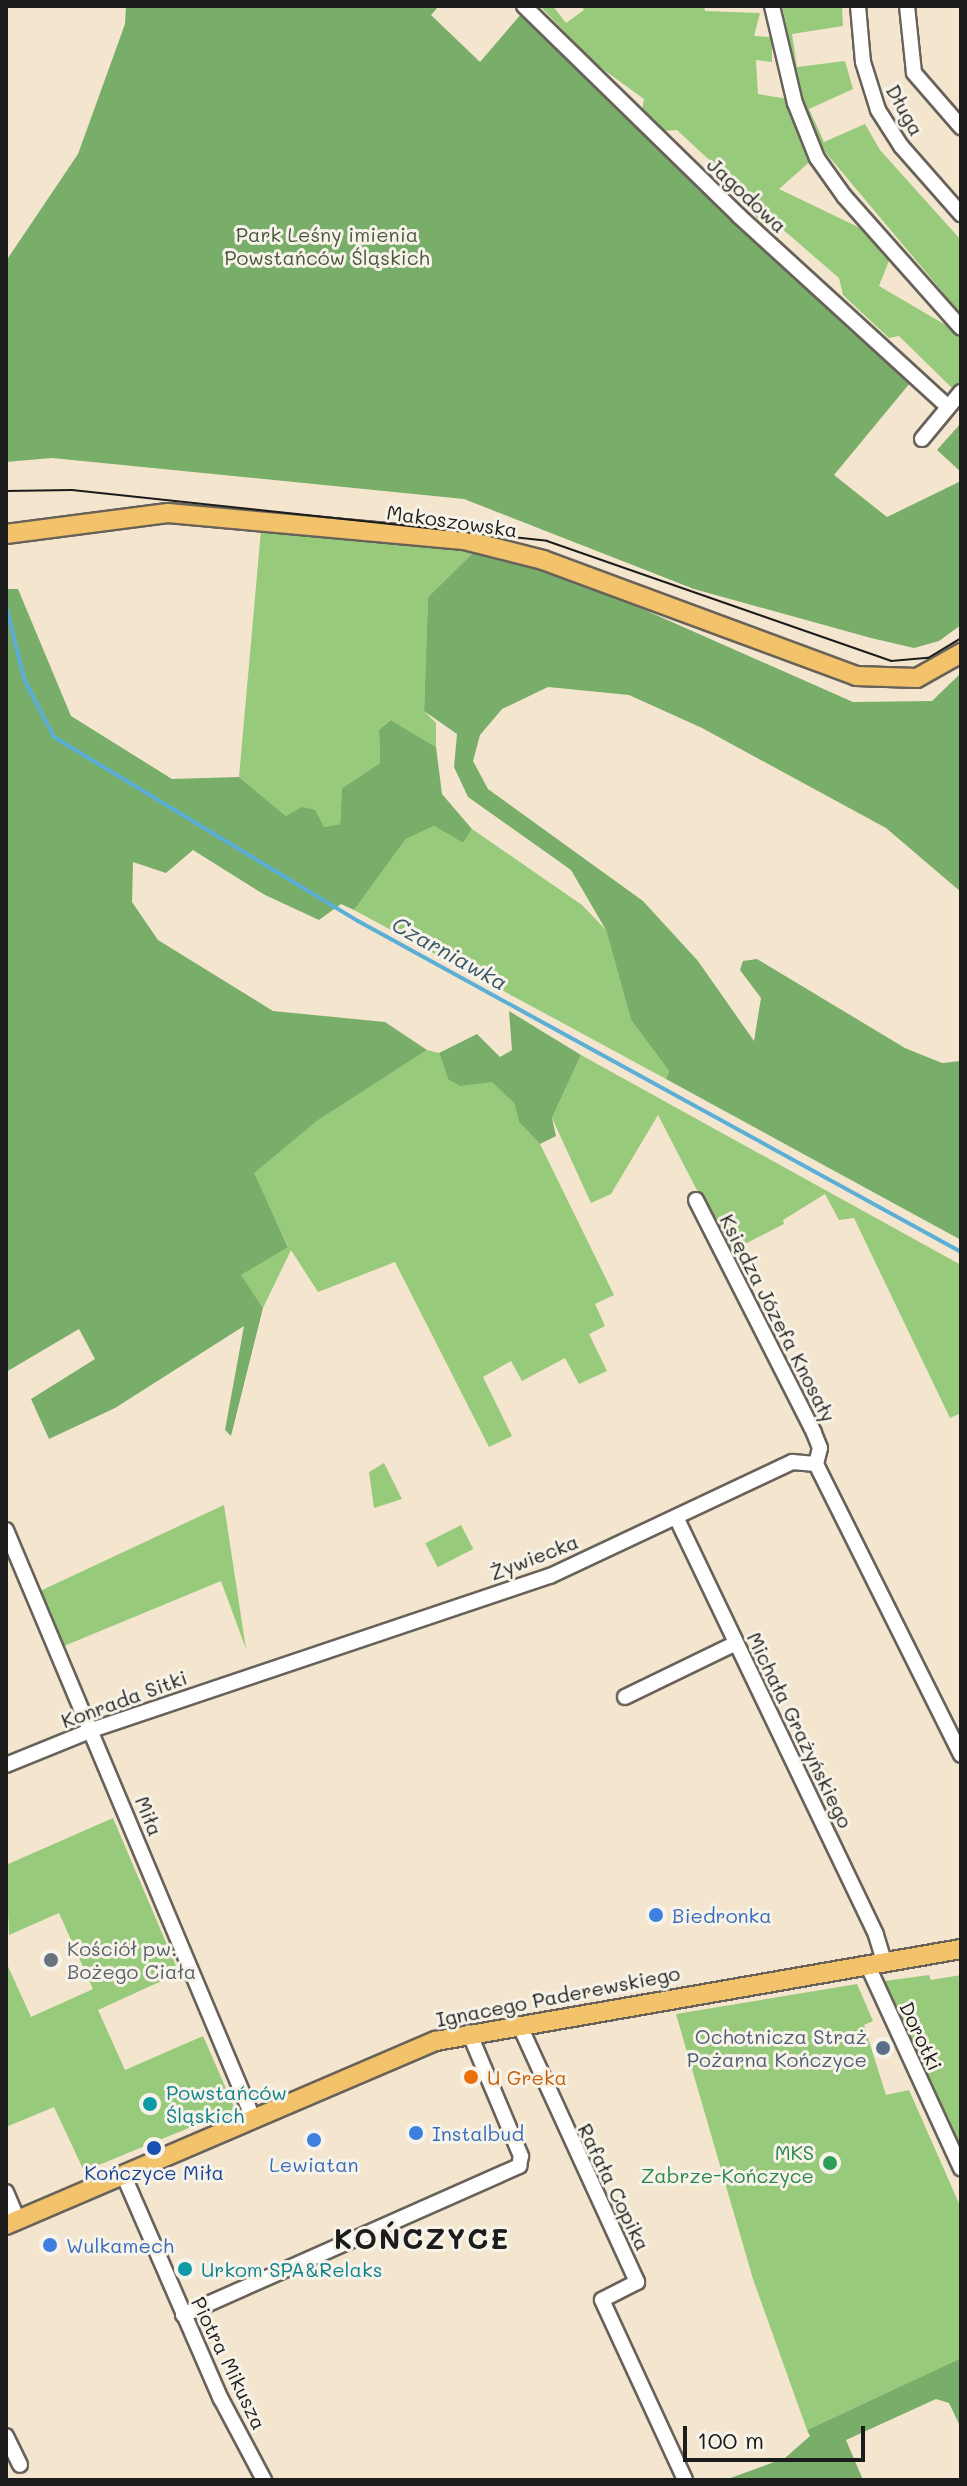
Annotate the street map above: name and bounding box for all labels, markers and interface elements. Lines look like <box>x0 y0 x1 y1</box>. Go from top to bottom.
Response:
street label: Długa <box>881 80 929 140</box>
street label: Jagodowa <box>702 152 792 238</box>
park label: Park Leśny imienia Powstańców Śląskich <box>224 222 430 269</box>
street label: Makoszowska <box>385 500 519 542</box>
water label: Czarniawka <box>388 910 512 996</box>
street label: Księdza Józefa Knosały <box>715 1210 841 1426</box>
street label: Żywiecka <box>486 1529 582 1585</box>
street label: Michała Grażyńskiego <box>742 1628 858 1832</box>
street label: Konrada Sitki <box>58 1665 190 1733</box>
street label: Miła <box>130 1793 168 1839</box>
place label: Biedronka <box>672 1903 772 1927</box>
marker: Biedronka <box>647 1906 665 1924</box>
place label: Kościół pw. Bożego Ciała <box>67 1936 196 1983</box>
marker: Kościół pw. Bożego Ciała <box>42 1951 60 1969</box>
street label: Ignacego Paderewskiego <box>434 1961 682 2031</box>
street label: Dorotki <box>895 1998 947 2074</box>
place label: Ochotnicza Straż Pożarna Kończyce <box>687 2024 867 2071</box>
marker: Ochotnicza Straż Pożarna Kończyce <box>874 2039 892 2057</box>
place label: U Greka <box>487 2065 567 2089</box>
marker: U Greka <box>462 2068 480 2086</box>
place label: Powstańców Śląskich <box>166 2080 287 2127</box>
marker: Powstańców Śląskich <box>141 2095 159 2113</box>
street label: Rafała Copika <box>573 2120 655 2254</box>
place label: Instalbud <box>432 2121 524 2145</box>
marker: Instalbud <box>407 2124 425 2142</box>
marker: Lewiatan <box>305 2131 323 2149</box>
marker: Kończyce Miła <box>145 2139 163 2157</box>
place label: MKS Zabrze-Kończyce <box>641 2140 814 2187</box>
place label: Lewiatan <box>269 2152 359 2176</box>
marker: MKS Zabrze-Kończyce <box>821 2154 839 2172</box>
place label: Kończyce Miła <box>84 2160 224 2184</box>
district label: KOŃCZYCE <box>334 2221 510 2255</box>
place label: Wulkamech <box>66 2233 174 2257</box>
marker: Wulkamech <box>41 2236 59 2254</box>
place label: Urkom SPA&Relaks <box>201 2257 382 2281</box>
marker: Urkom SPA&Relaks <box>176 2260 194 2278</box>
street label: Piotra Mikusza <box>186 2293 272 2433</box>
scale bar <box>687 2410 869 2460</box>
text: 100 m <box>697 2424 764 2455</box>

